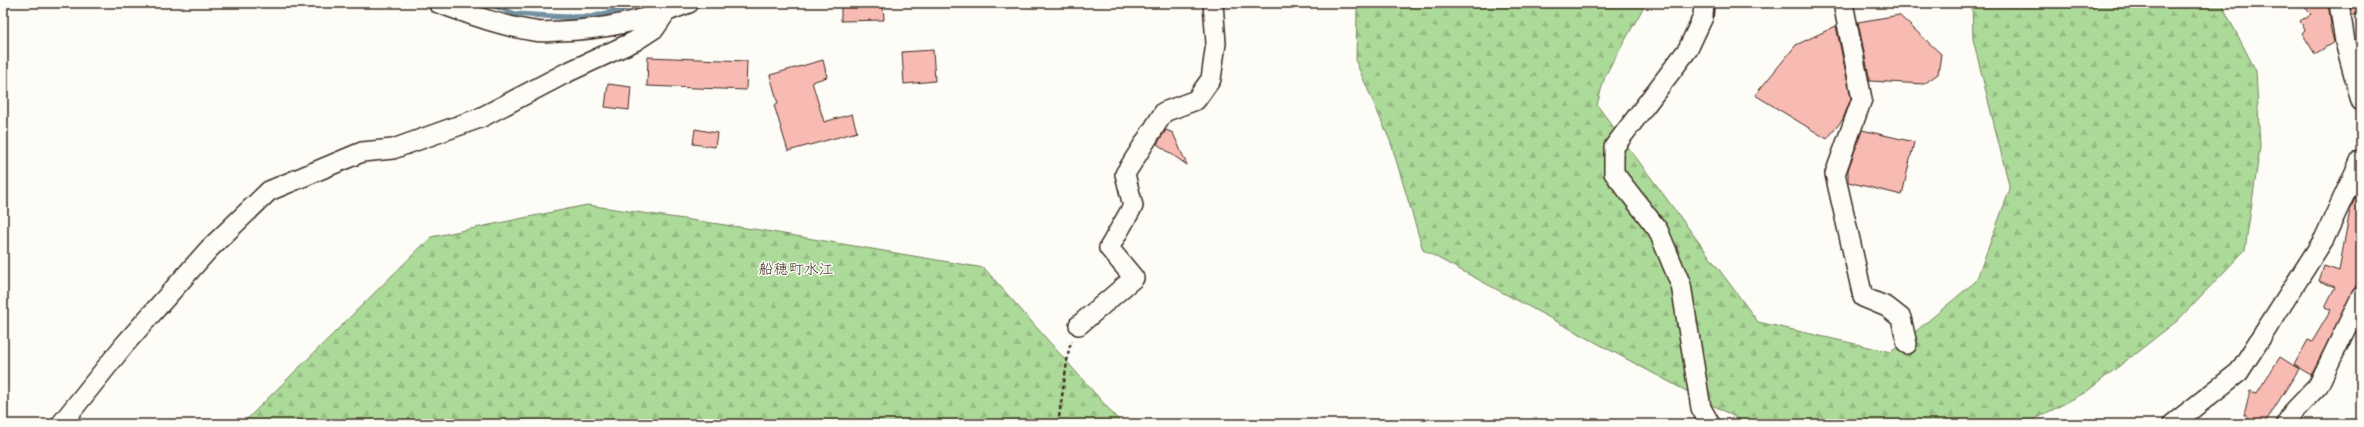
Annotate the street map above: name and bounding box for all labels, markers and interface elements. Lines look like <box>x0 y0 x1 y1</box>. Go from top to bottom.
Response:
district label: 船穂町水江 <box>758 259 834 281</box>

